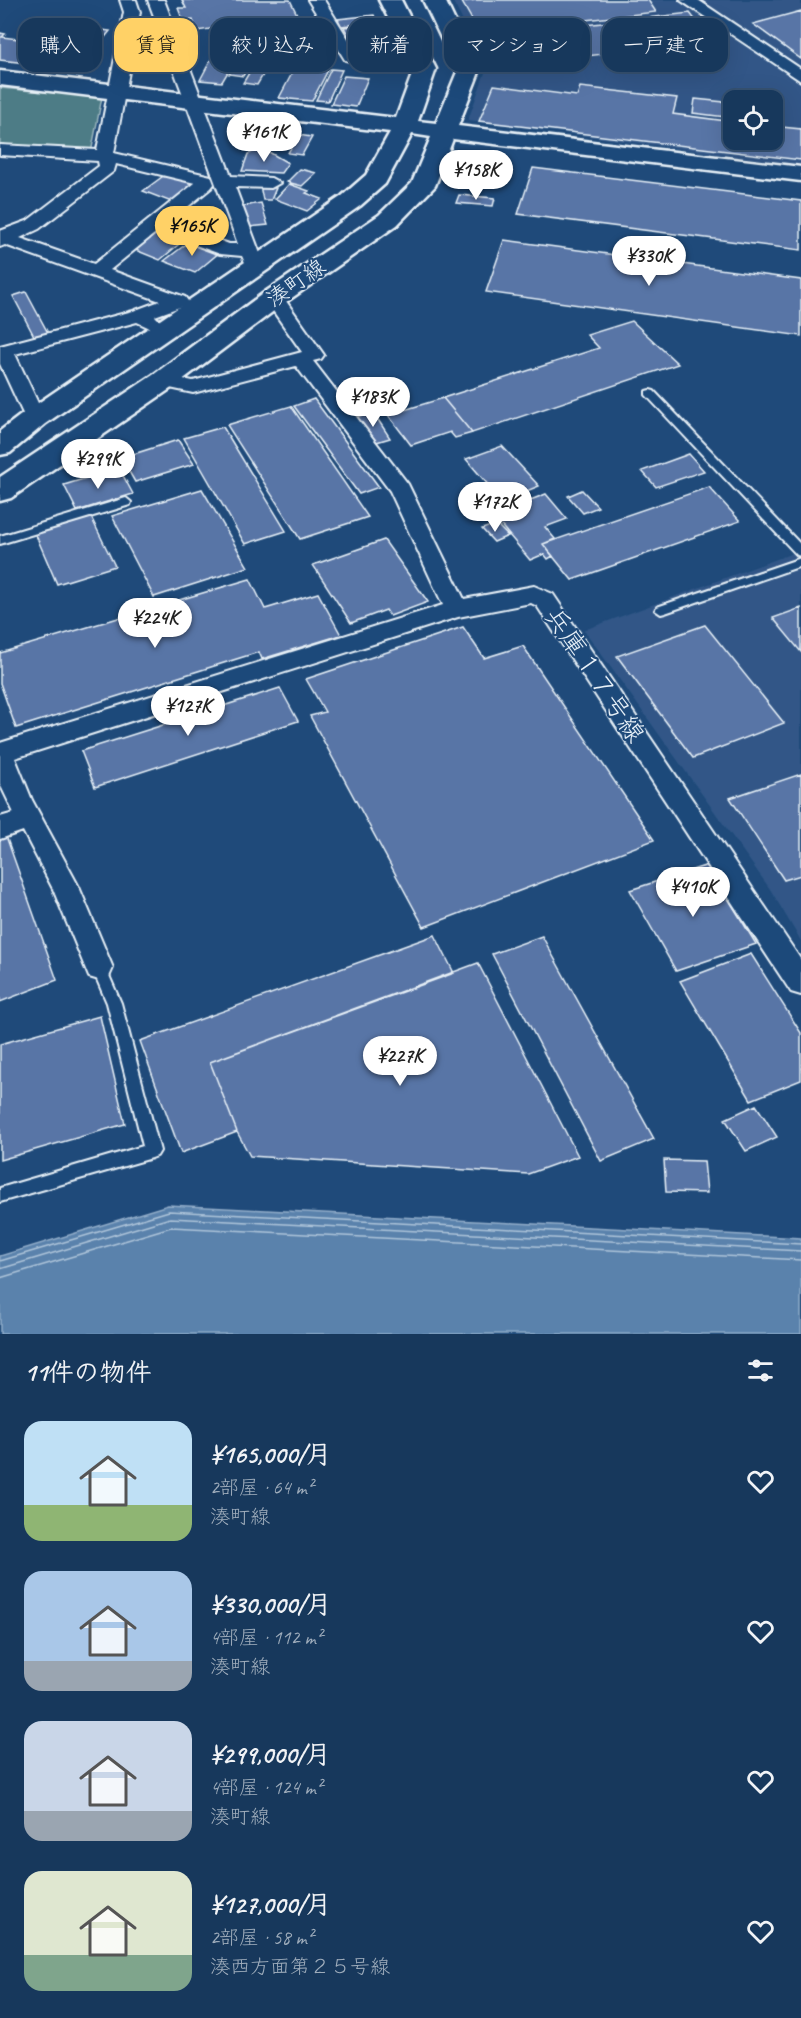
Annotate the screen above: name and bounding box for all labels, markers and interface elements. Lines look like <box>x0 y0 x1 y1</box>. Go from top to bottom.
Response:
chip: 購入 <box>18 18 102 72</box>
chip: 賃貸 <box>114 18 198 72</box>
chip: 絞り込み <box>210 18 336 72</box>
chip: 新着 <box>348 18 432 72</box>
chip: マンション <box>444 18 590 72</box>
chip: 一戸建て <box>602 18 728 72</box>
map controls <box>723 90 783 150</box>
button: locate <box>723 90 783 150</box>
pin: ¥161K <box>222 112 306 163</box>
text: ¥161K <box>241 119 287 144</box>
pin: ¥158K <box>434 150 518 201</box>
text: ¥158K <box>453 157 499 182</box>
pin: ¥165K <box>150 206 234 257</box>
text: ¥165K <box>169 213 215 238</box>
pin: ¥330K <box>607 236 691 287</box>
text: ¥330K <box>626 243 672 268</box>
street label: 湊町線 <box>261 253 331 313</box>
pin: ¥183K <box>331 377 415 428</box>
text: ¥183K <box>350 384 396 409</box>
pin: ¥299K <box>56 439 140 490</box>
text: ¥299K <box>75 446 121 471</box>
pin: ¥172K <box>453 482 537 533</box>
text: ¥172K <box>472 489 518 514</box>
pin: ¥224K <box>113 598 197 649</box>
street label: 兵庫１７号線 <box>538 601 652 749</box>
text: ¥224K <box>132 605 178 630</box>
pin: ¥127K <box>146 686 230 737</box>
text: ¥127K <box>165 693 211 718</box>
pin: ¥410K <box>651 867 735 918</box>
text: ¥410K <box>670 874 716 899</box>
pin: ¥227K <box>358 1036 442 1087</box>
text: ¥227K <box>377 1043 423 1068</box>
icon: filters <box>744 1354 777 1387</box>
text: 11件の物件 <box>24 1356 151 1389</box>
text: ¥165,000/月 <box>210 1438 332 1471</box>
icon: home <box>72 1445 144 1517</box>
icon: heart <box>744 1465 777 1498</box>
text: 2部屋 · 64 m² <box>210 1475 313 1500</box>
text: 湊町線 <box>210 1504 270 1529</box>
text: ¥330,000/月 <box>210 1588 332 1621</box>
icon: home <box>72 1595 144 1667</box>
icon: heart <box>744 1615 777 1648</box>
text: 4部屋 · 112 m² <box>210 1625 322 1650</box>
text: 湊町線 <box>210 1654 270 1679</box>
text: ¥299,000/月 <box>210 1738 331 1771</box>
icon: home <box>72 1745 144 1817</box>
icon: heart <box>744 1765 777 1798</box>
text: 4部屋 · 124 m² <box>210 1775 322 1800</box>
text: 湊町線 <box>210 1804 270 1829</box>
text: ¥127,000/月 <box>210 1888 332 1921</box>
icon: home <box>72 1895 144 1967</box>
icon: heart <box>744 1915 777 1948</box>
text: 2部屋 · 58 m² <box>210 1925 313 1950</box>
text: 湊西方面第２５号線 <box>210 1954 390 1979</box>

